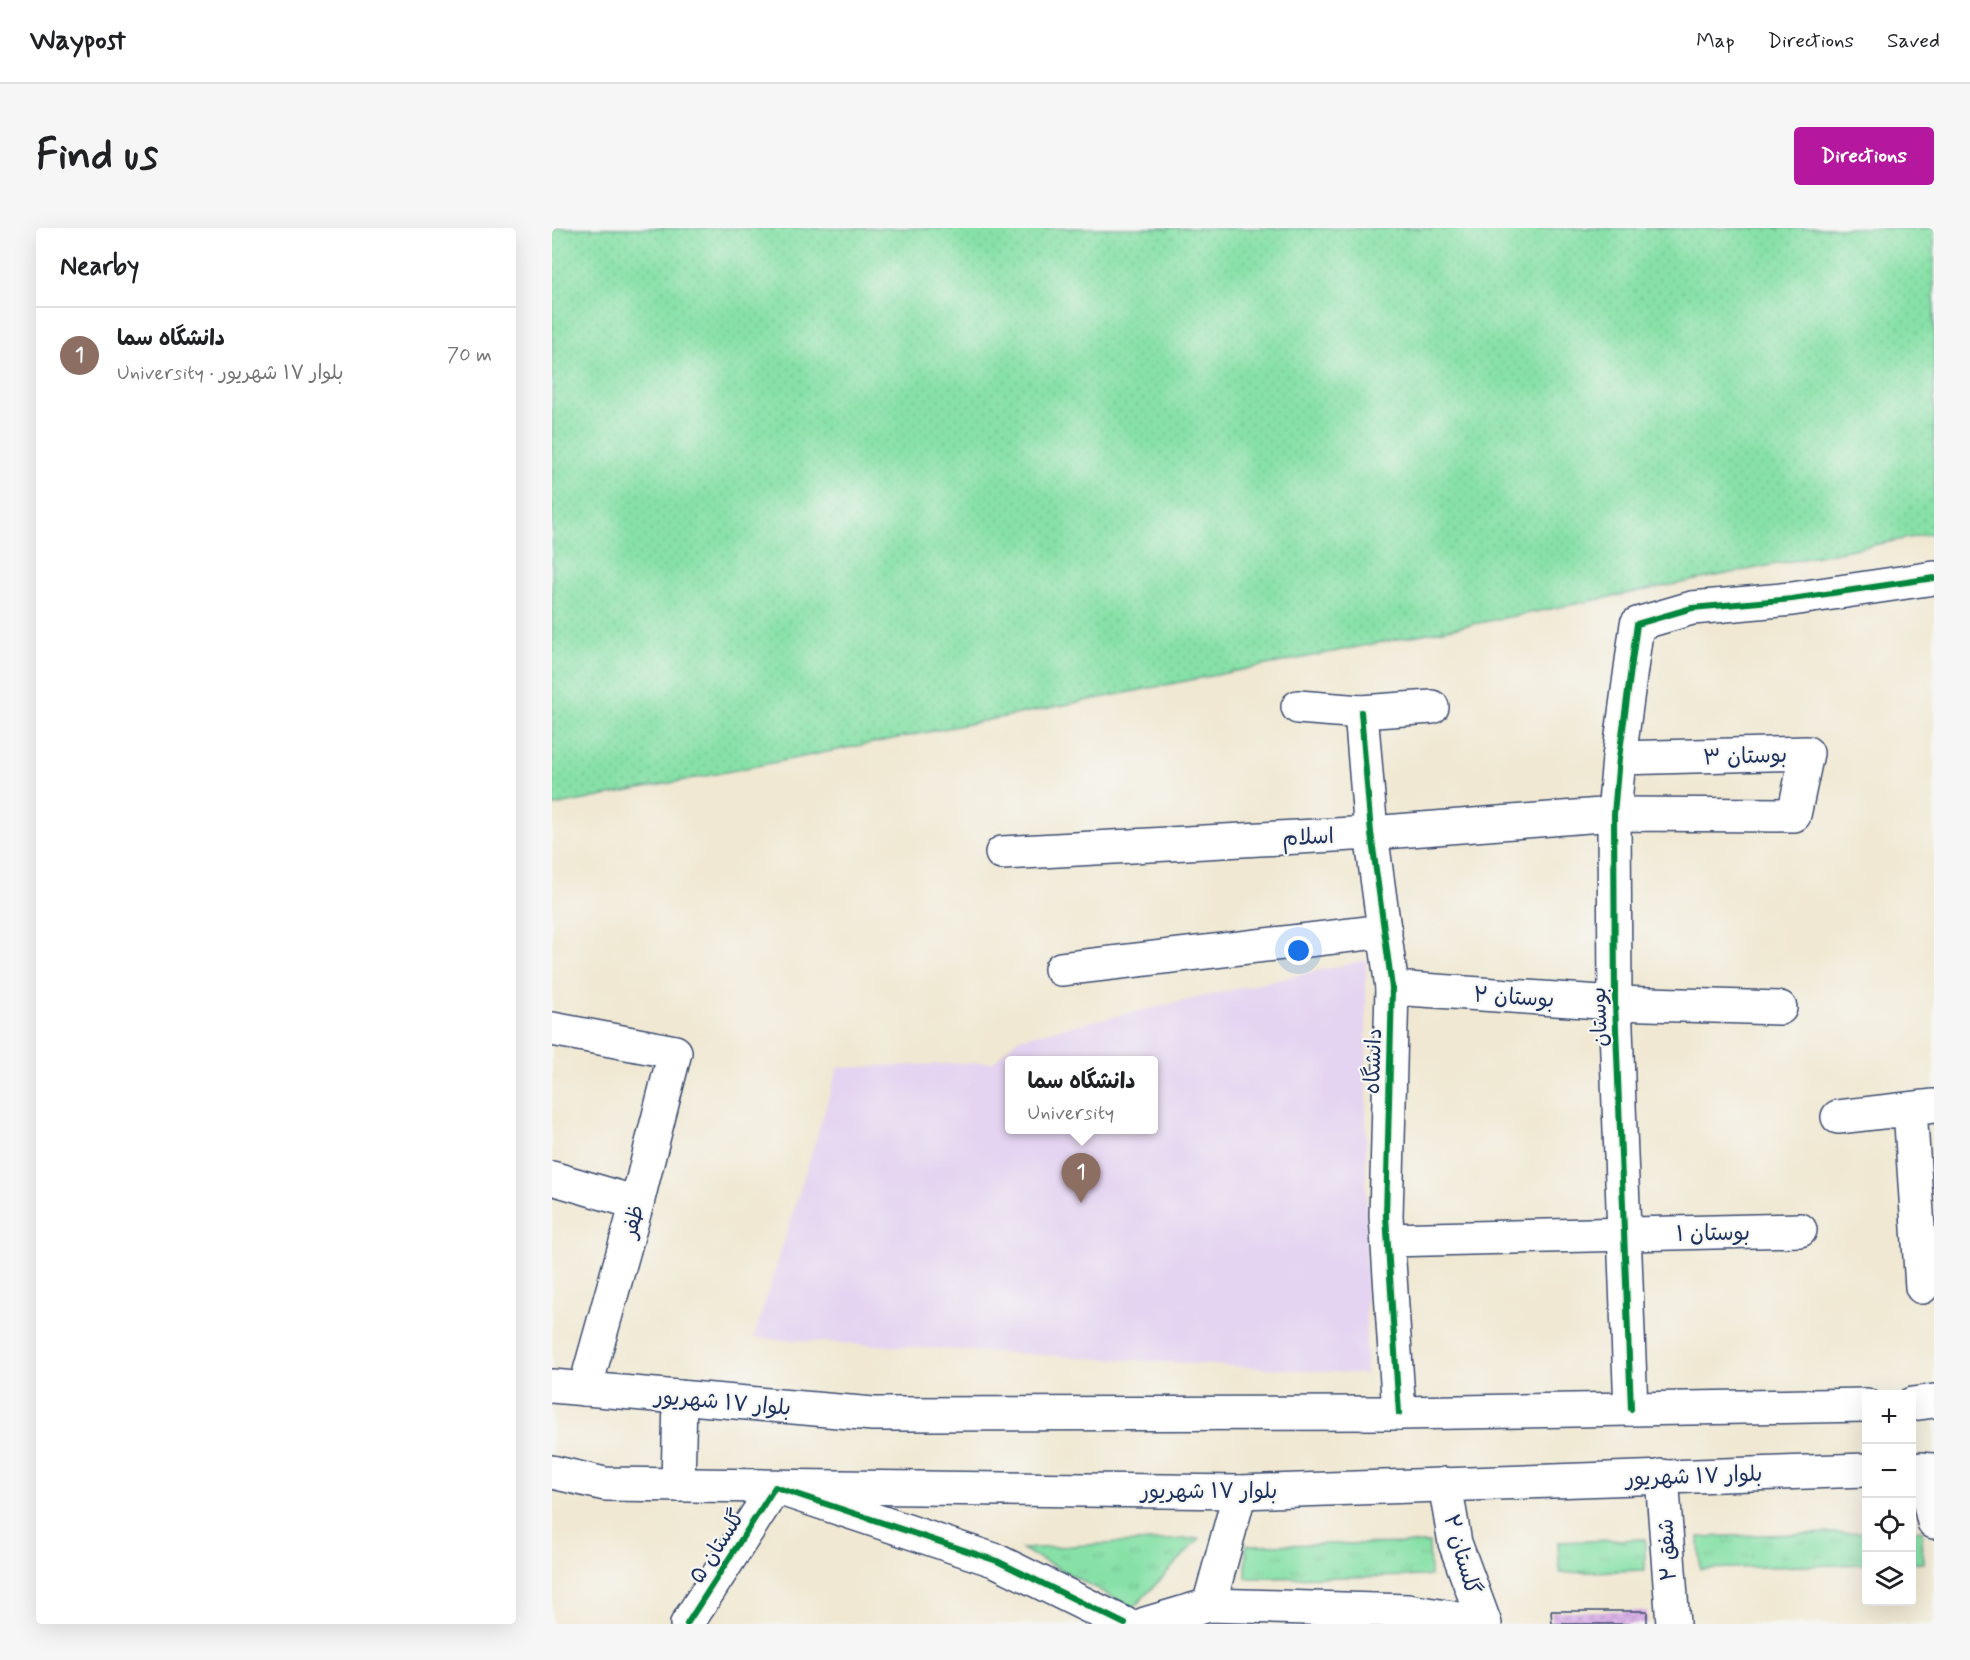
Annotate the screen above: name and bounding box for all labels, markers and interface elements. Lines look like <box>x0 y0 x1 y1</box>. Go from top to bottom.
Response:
text: Waypost <box>30 23 126 60</box>
text: Map <box>1696 27 1735 55</box>
text: Directions <box>1768 27 1854 55</box>
text: Saved <box>1887 27 1940 55</box>
button: Directions <box>1794 127 1934 185</box>
text: Find us <box>36 129 158 184</box>
text: Nearby <box>60 250 139 284</box>
text: دانشگاه سما <box>117 325 225 353</box>
text: 1 <box>75 342 84 369</box>
text: 70 m <box>447 342 492 369</box>
text: University · بلوار ١٧ شهریور <box>117 360 344 387</box>
street label: بوستان ۳ <box>1703 742 1788 772</box>
street label: اسلام <box>1281 823 1335 854</box>
your location <box>1284 936 1313 965</box>
street label: بوستان ۲ <box>1473 981 1555 1015</box>
street label: بوستان <box>1585 986 1615 1047</box>
street label: دانشگاه <box>1359 1028 1389 1094</box>
popup <box>1005 1056 1158 1134</box>
text: دانشگاه سما <box>1027 1068 1136 1096</box>
text: University <box>1027 1100 1114 1127</box>
pin: 1 <box>1062 1154 1100 1203</box>
street label: ظفر <box>616 1202 652 1243</box>
street label: بوستان ۱ <box>1676 1219 1750 1249</box>
street label: بلوار ١٧ شهریور <box>652 1383 792 1423</box>
map controls <box>1862 1390 1916 1606</box>
button: + <box>1862 1390 1916 1444</box>
button: − <box>1862 1444 1916 1498</box>
street label: بلوار ١٧ شهریور <box>1623 1461 1763 1493</box>
street label: بلوار ١٧ شهریور <box>1139 1478 1277 1506</box>
button: locate <box>1862 1498 1916 1552</box>
street label: گلستان ۵ <box>683 1505 752 1589</box>
street label: گلستان ۲ <box>1436 1511 1486 1598</box>
street label: شفق ۲ <box>1652 1518 1684 1582</box>
button: layers <box>1862 1552 1916 1606</box>

